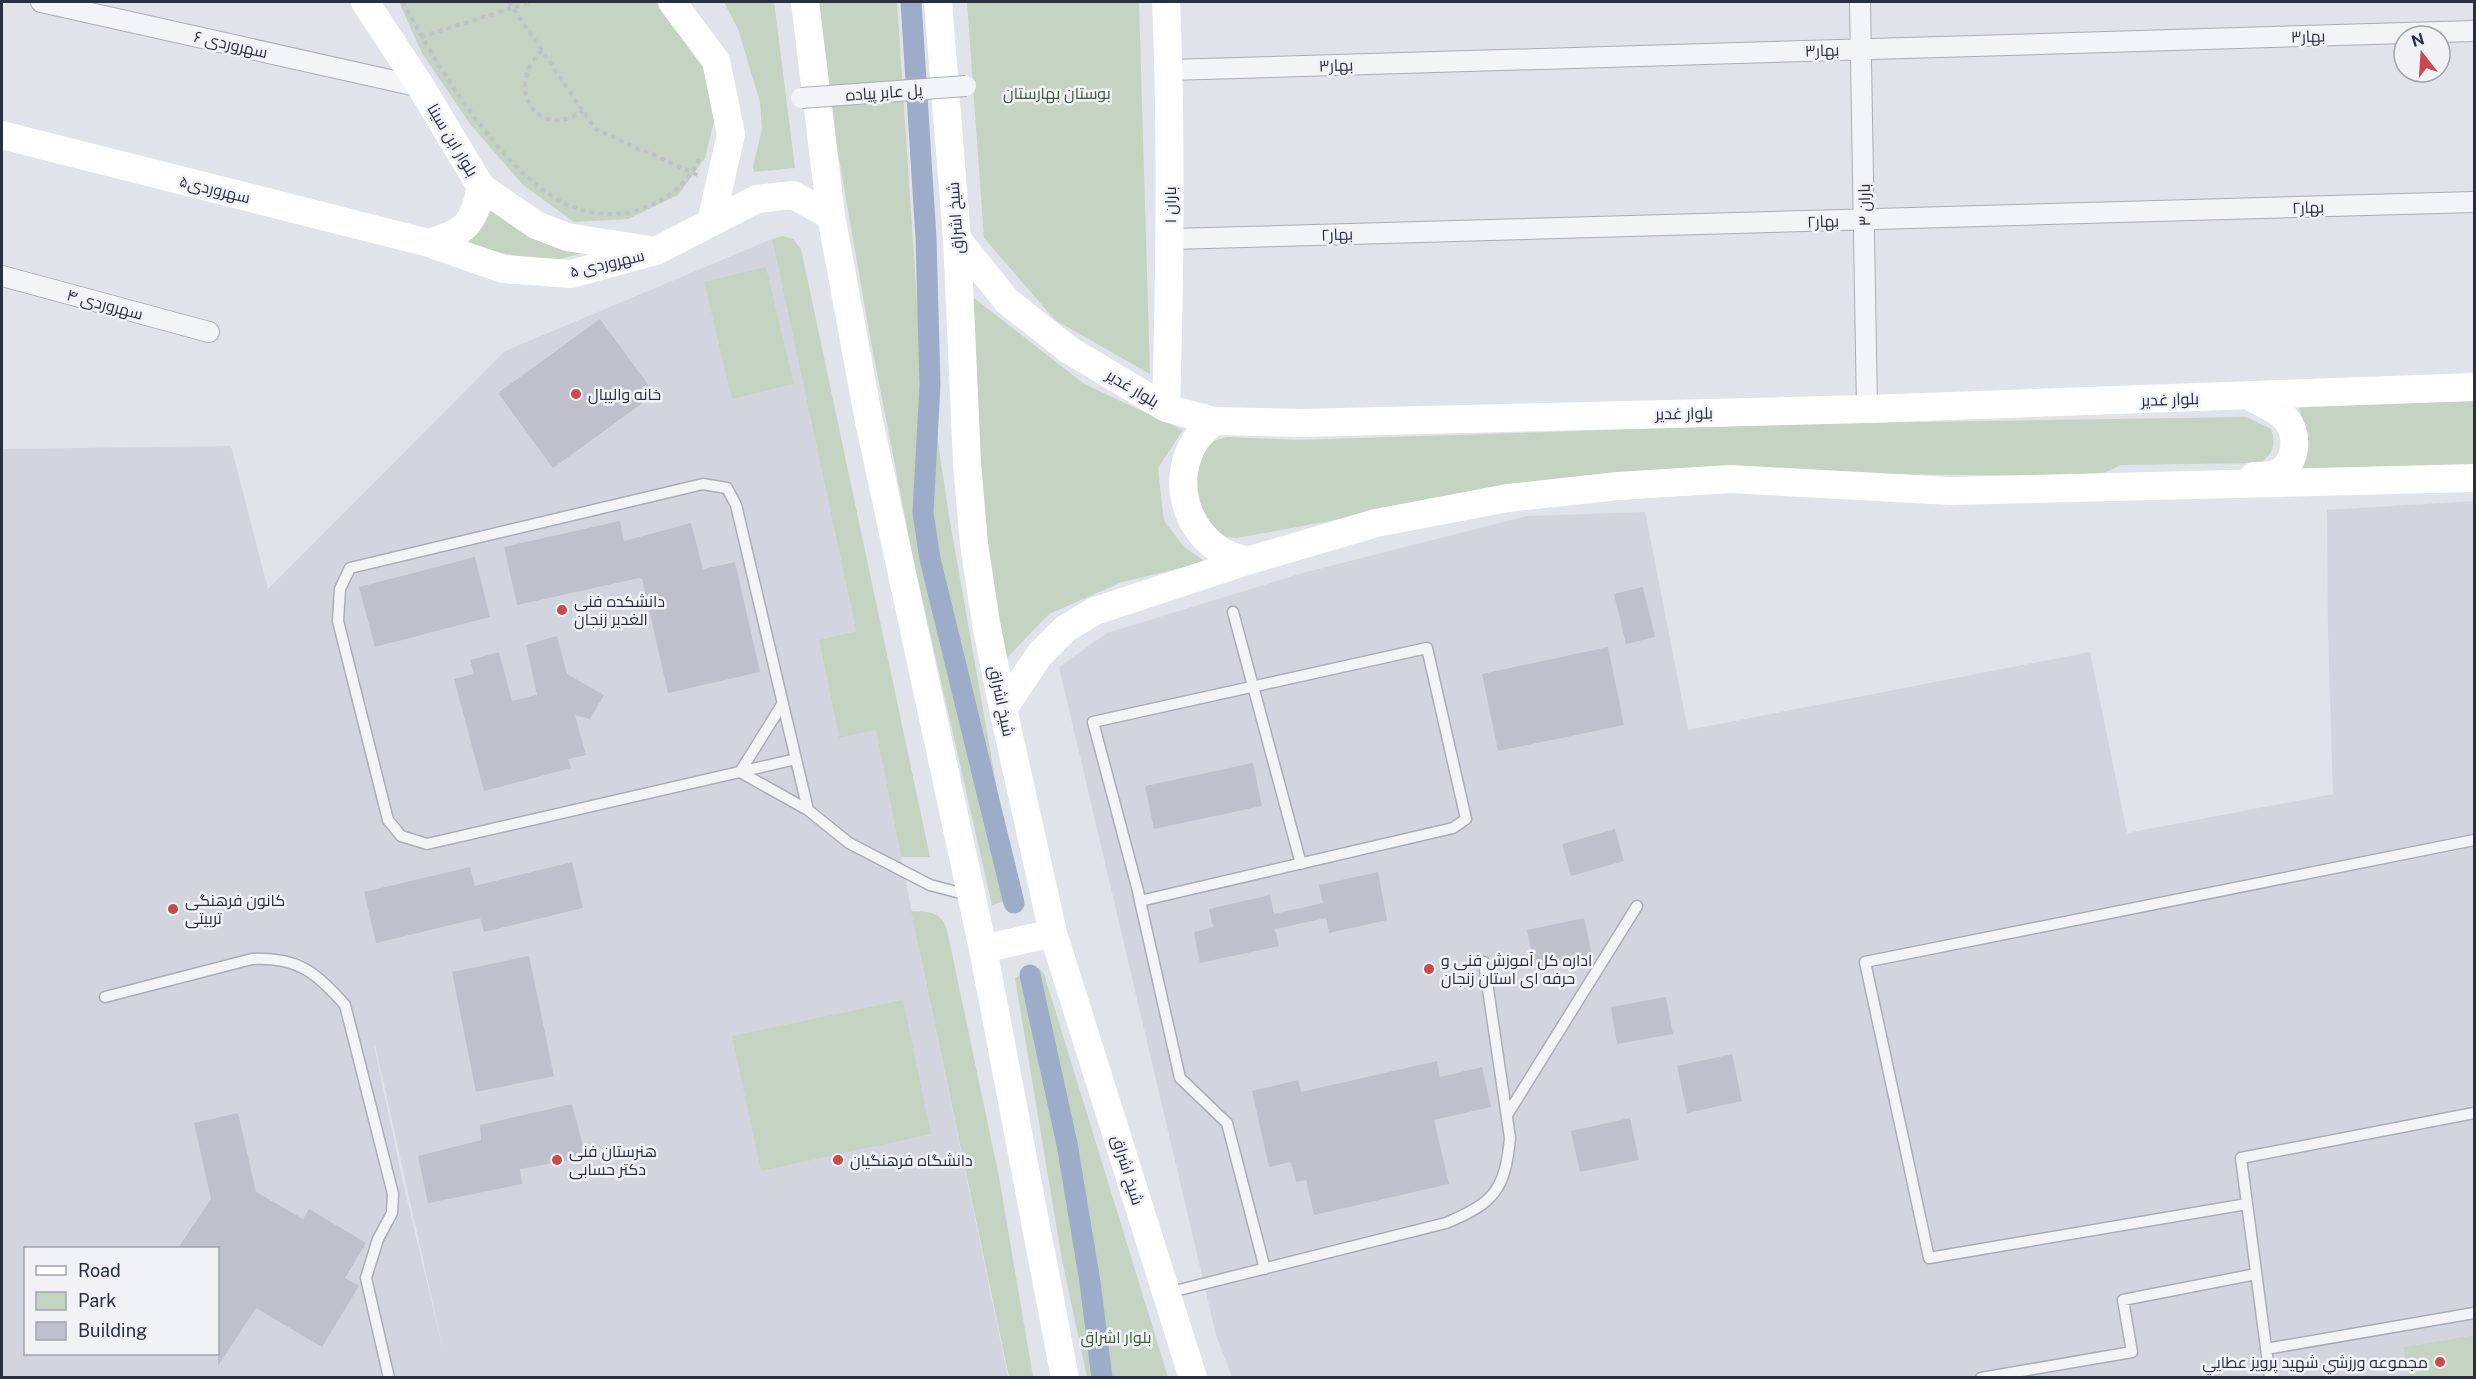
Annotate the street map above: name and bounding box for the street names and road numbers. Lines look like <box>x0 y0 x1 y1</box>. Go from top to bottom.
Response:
street label: بهار۳ <box>2290 26 2326 48</box>
street label: سهروردی ۶ <box>192 27 270 63</box>
street label: بهار۳ <box>1804 40 1840 62</box>
street label: بهار۳ <box>1318 55 1354 77</box>
street label: پل عابر پیاده <box>845 80 924 107</box>
street label: بلوار ابن سینا <box>422 100 482 181</box>
street label: سهروردی۵ <box>177 172 252 208</box>
street label: شیخ اشراق <box>944 181 969 255</box>
street label: باران ۳ <box>1855 183 1875 227</box>
street label: باران ۱ <box>1161 186 1181 224</box>
street label: بهار۲ <box>2292 197 2324 219</box>
street label: بهار۲ <box>1807 211 1839 233</box>
street label: بهار۲ <box>1321 224 1353 246</box>
street label: سهروردی ۵ <box>568 246 647 282</box>
street label: سهروردی ۴ <box>64 285 145 325</box>
street label: بلوار غدیر <box>1102 365 1162 411</box>
street label: بلوار غدیر <box>2140 389 2199 410</box>
street label: بلوار غدیر <box>1654 403 1713 424</box>
street label: شیخ اشراق <box>983 664 1018 739</box>
street label: شیخ اشراق <box>1106 1133 1147 1208</box>

